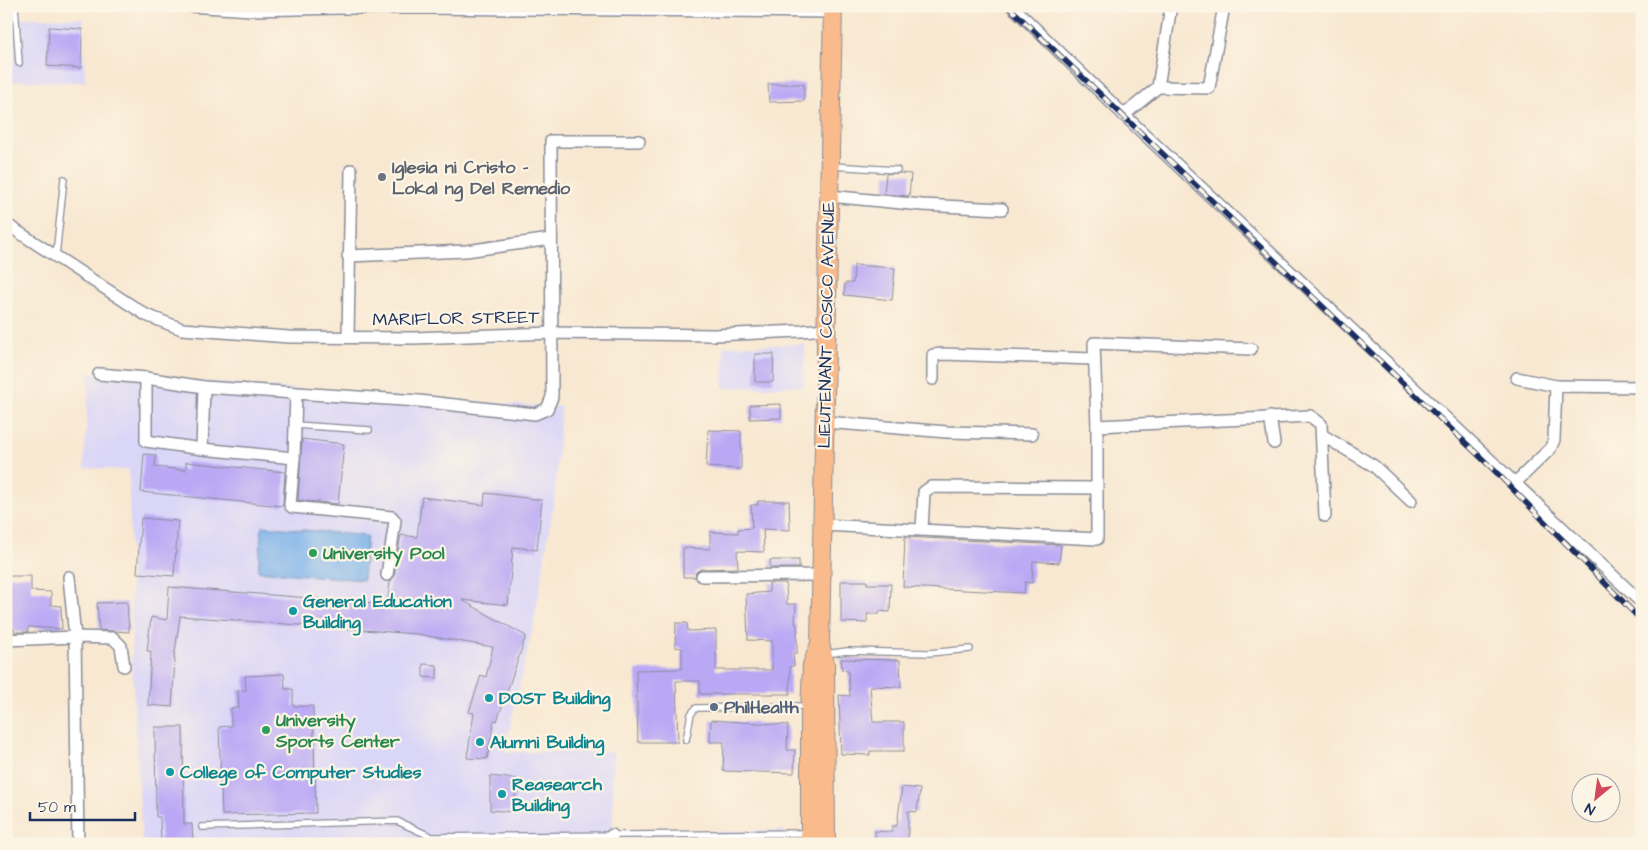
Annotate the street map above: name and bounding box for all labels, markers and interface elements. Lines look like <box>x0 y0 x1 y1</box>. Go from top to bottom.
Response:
place label: Iglesia ni Cristo - Lokal ng Del Remedio <box>392 155 571 202</box>
marker: Iglesia ni Cristo - Lokal ng Del Remedio <box>376 171 388 183</box>
street label: LIEUTENANT COSICO AVENUE <box>812 201 841 449</box>
street label: MARIFLOR STREET <box>372 305 541 332</box>
place label: University Pool <box>323 541 445 567</box>
marker: University Pool <box>307 547 319 559</box>
place label: General Education Building <box>303 589 452 636</box>
marker: General Education Building <box>287 605 299 617</box>
place label: DOST Building <box>499 686 611 712</box>
marker: DOST Building <box>483 692 495 704</box>
place label: PhilHealth <box>724 695 800 720</box>
marker: PhilHealth <box>708 701 720 713</box>
place label: University Sports Center <box>275 708 400 754</box>
marker: University Sports Center <box>260 724 272 736</box>
place label: Alumni Building <box>490 730 605 756</box>
marker: Alumni Building <box>474 736 486 748</box>
place label: College of Computer Studies <box>180 760 421 786</box>
marker: College of Computer Studies <box>164 766 176 778</box>
place label: Reasearch Building <box>512 772 603 819</box>
north arrow <box>1570 772 1620 822</box>
marker: Reasearch Building <box>496 788 508 800</box>
scale bar <box>30 790 135 822</box>
text: 50 m <box>38 797 76 818</box>
text: N <box>1581 798 1599 819</box>

